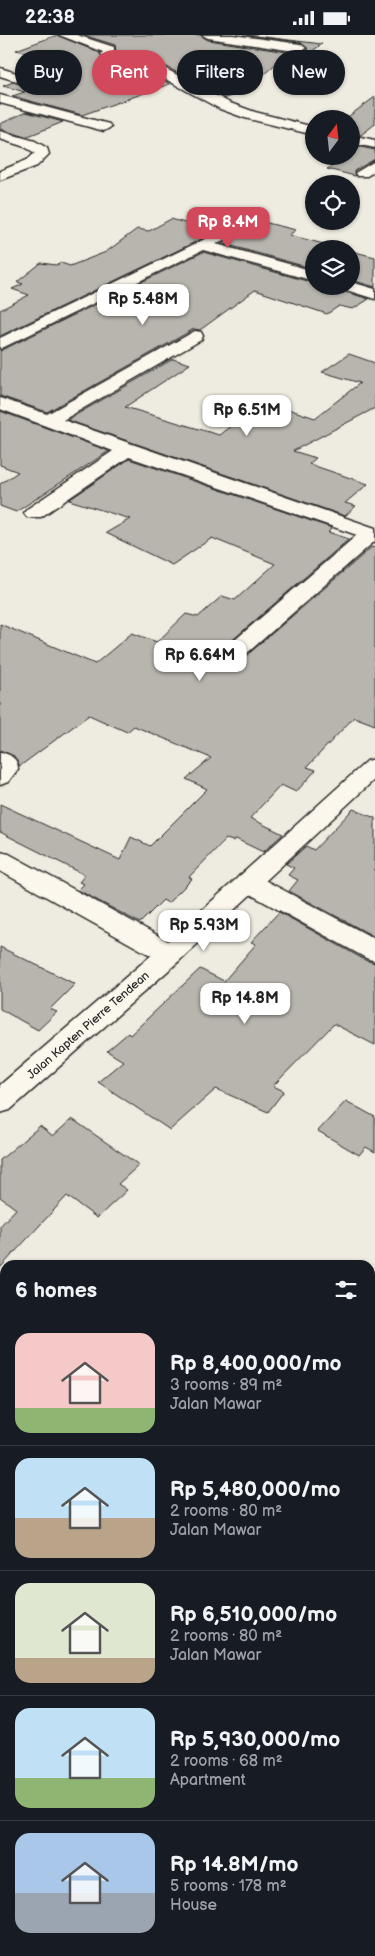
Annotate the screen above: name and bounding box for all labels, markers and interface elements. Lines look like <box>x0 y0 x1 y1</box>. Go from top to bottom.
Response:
text: 22:38 <box>25 6 75 29</box>
chip: Buy <box>15 50 82 95</box>
chip: Rent <box>92 50 167 95</box>
chip: Filters <box>177 50 263 95</box>
chip: New <box>273 50 345 95</box>
north arrow <box>305 110 360 165</box>
map controls <box>305 110 360 295</box>
button: locate <box>305 175 360 230</box>
pin: Rp 8.4M <box>182 207 274 249</box>
text: Rp 8.4M <box>198 213 258 232</box>
button: layers <box>305 240 360 295</box>
pin: Rp 5.48M <box>91 283 195 326</box>
text: Rp 5.48M <box>108 290 178 309</box>
pin: Rp 6.51M <box>195 395 299 437</box>
text: Rp 6.51M <box>213 401 281 420</box>
pin: Rp 6.64M <box>148 639 252 682</box>
text: Rp 6.64M <box>165 646 235 665</box>
pin: Rp 5.93M <box>152 909 256 952</box>
text: Rp 5.93M <box>169 916 239 935</box>
street label: Jalan Kapten Pierre Tendean <box>24 968 153 1083</box>
pin: Rp 14.8M <box>193 983 297 1025</box>
text: Rp 14.8M <box>211 989 279 1008</box>
icon: filters <box>332 1276 360 1304</box>
text: 6 homes <box>15 1278 97 1303</box>
text: Rp 8,400,000/mo <box>170 1351 342 1376</box>
icon: home <box>55 1353 115 1413</box>
text: 3 rooms · 89 m² <box>170 1376 282 1395</box>
text: Jalan Mawar <box>170 1395 261 1414</box>
text: Rp 5,480,000/mo <box>170 1477 341 1502</box>
icon: home <box>55 1478 115 1538</box>
text: 2 rooms · 80 m² <box>170 1502 282 1521</box>
text: Jalan Mawar <box>170 1521 261 1540</box>
text: Rp 6,510,000/mo <box>170 1602 337 1627</box>
icon: home <box>55 1603 115 1663</box>
text: 2 rooms · 80 m² <box>170 1627 282 1646</box>
text: Jalan Mawar <box>170 1646 261 1665</box>
text: Rp 5,930,000/mo <box>170 1727 340 1752</box>
icon: home <box>55 1728 115 1788</box>
text: 2 rooms · 68 m² <box>170 1752 283 1771</box>
text: Apartment <box>170 1771 246 1790</box>
text: Rp 14.8M/mo <box>170 1852 298 1877</box>
icon: home <box>55 1853 115 1913</box>
text: 5 rooms · 178 m² <box>170 1877 287 1896</box>
text: House <box>170 1896 217 1915</box>

